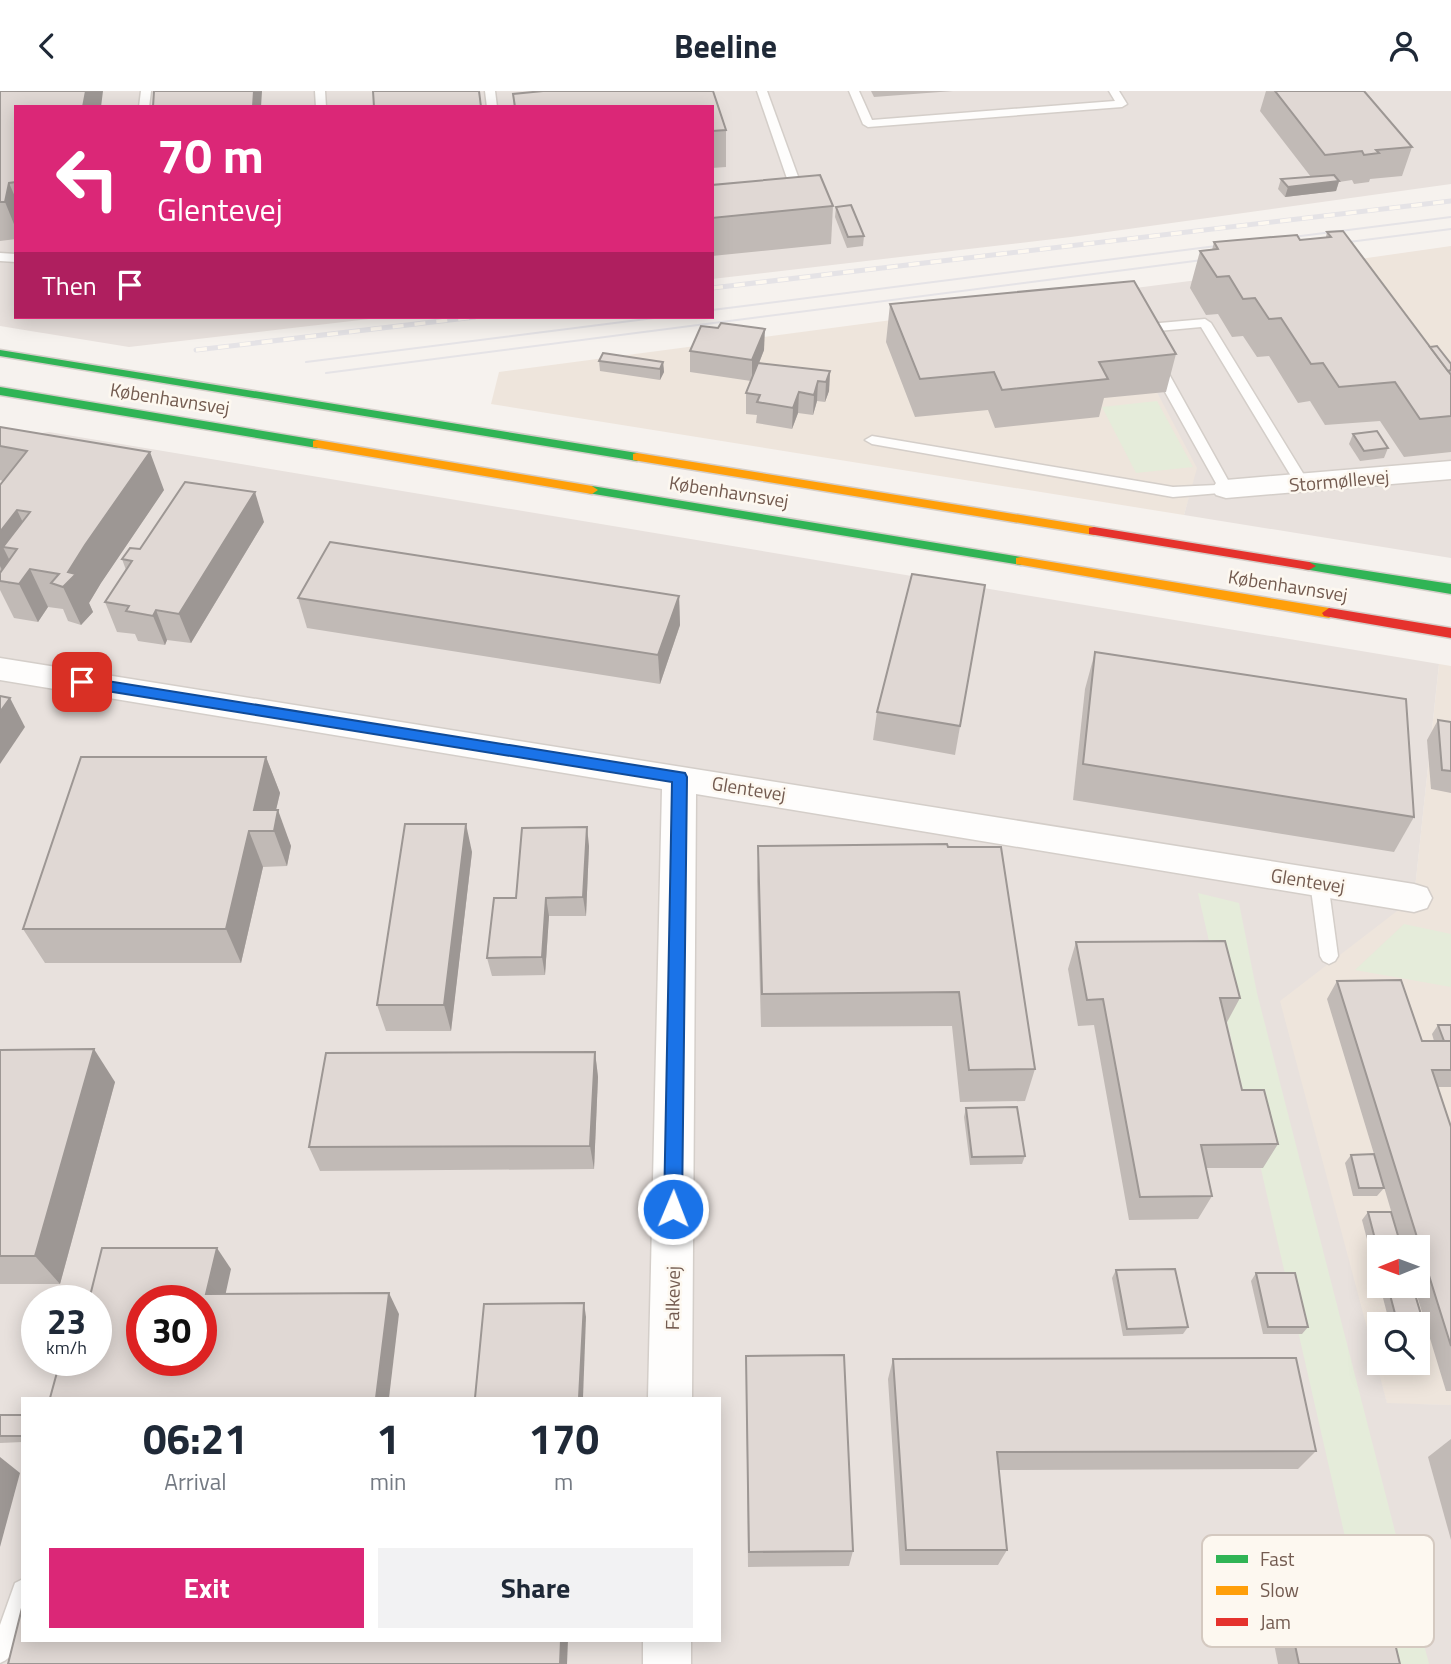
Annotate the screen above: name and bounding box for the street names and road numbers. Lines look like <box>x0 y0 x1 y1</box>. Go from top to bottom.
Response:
street label: Københavnsvej <box>108 374 232 422</box>
street label: Stormøllevej <box>1288 461 1390 499</box>
street label: Københavnsvej <box>667 467 791 515</box>
street label: Københavnsvej <box>1226 561 1350 609</box>
street label: Glentevej <box>710 768 788 808</box>
street label: Glentevej <box>1269 860 1347 900</box>
street label: Falkevej <box>657 1266 687 1330</box>

